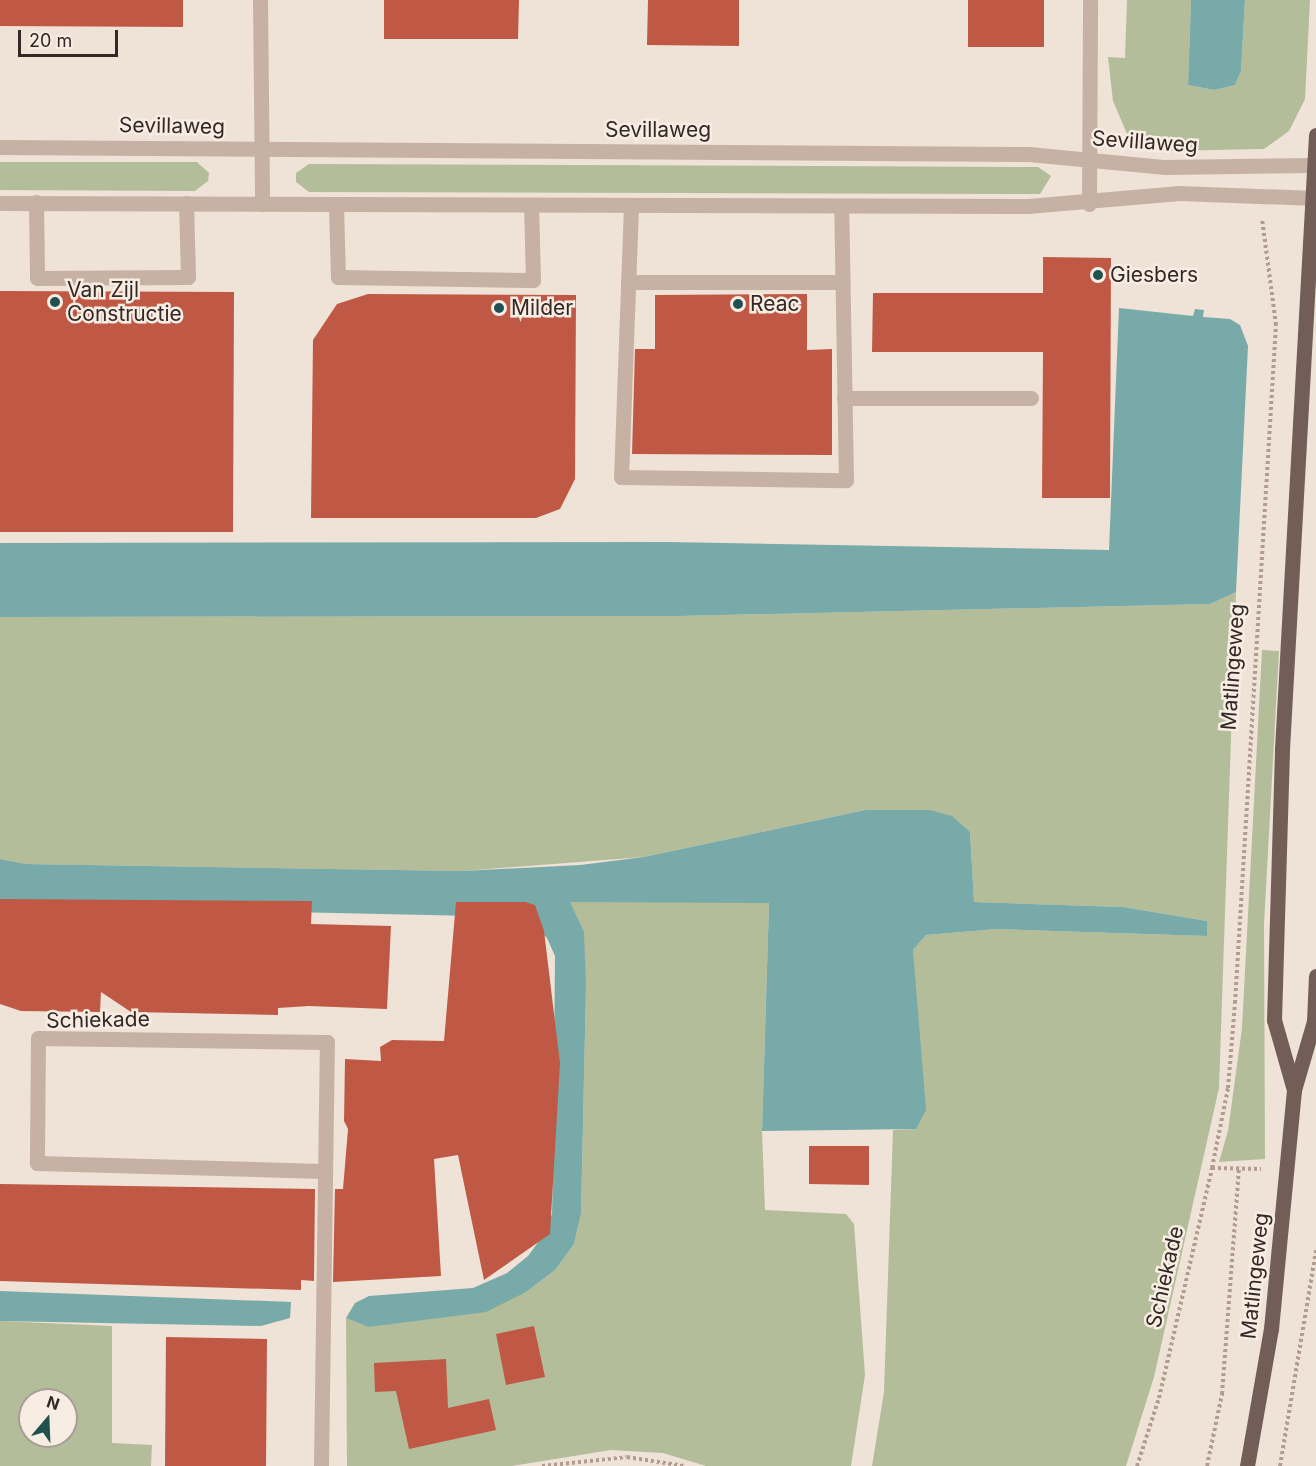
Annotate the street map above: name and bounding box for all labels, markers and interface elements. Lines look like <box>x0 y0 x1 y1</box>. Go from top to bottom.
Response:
scale bar <box>21 18 122 56</box>
text: 20 m <box>29 30 72 51</box>
street label: Sevillaweg <box>119 112 225 140</box>
street label: Sevillaweg <box>605 117 711 143</box>
street label: Sevillaweg <box>1091 126 1199 158</box>
place label: Giesbers <box>1110 262 1198 288</box>
marker: Giesbers <box>1091 268 1105 282</box>
place label: Van Zijl Constructie <box>67 277 182 327</box>
place label: Reac <box>750 291 799 317</box>
marker: Van Zijl Constructie <box>48 295 62 309</box>
place label: Milder <box>511 295 573 321</box>
marker: Reac <box>731 297 745 311</box>
marker: Milder <box>492 301 506 315</box>
street label: Matlingeweg <box>1216 603 1250 731</box>
street label: Schiekade <box>46 1006 150 1034</box>
street label: Matlingeweg <box>1236 1212 1274 1340</box>
street label: Schiekade <box>1141 1224 1189 1330</box>
north arrow <box>18 1388 78 1448</box>
text: N <box>44 1391 62 1414</box>

